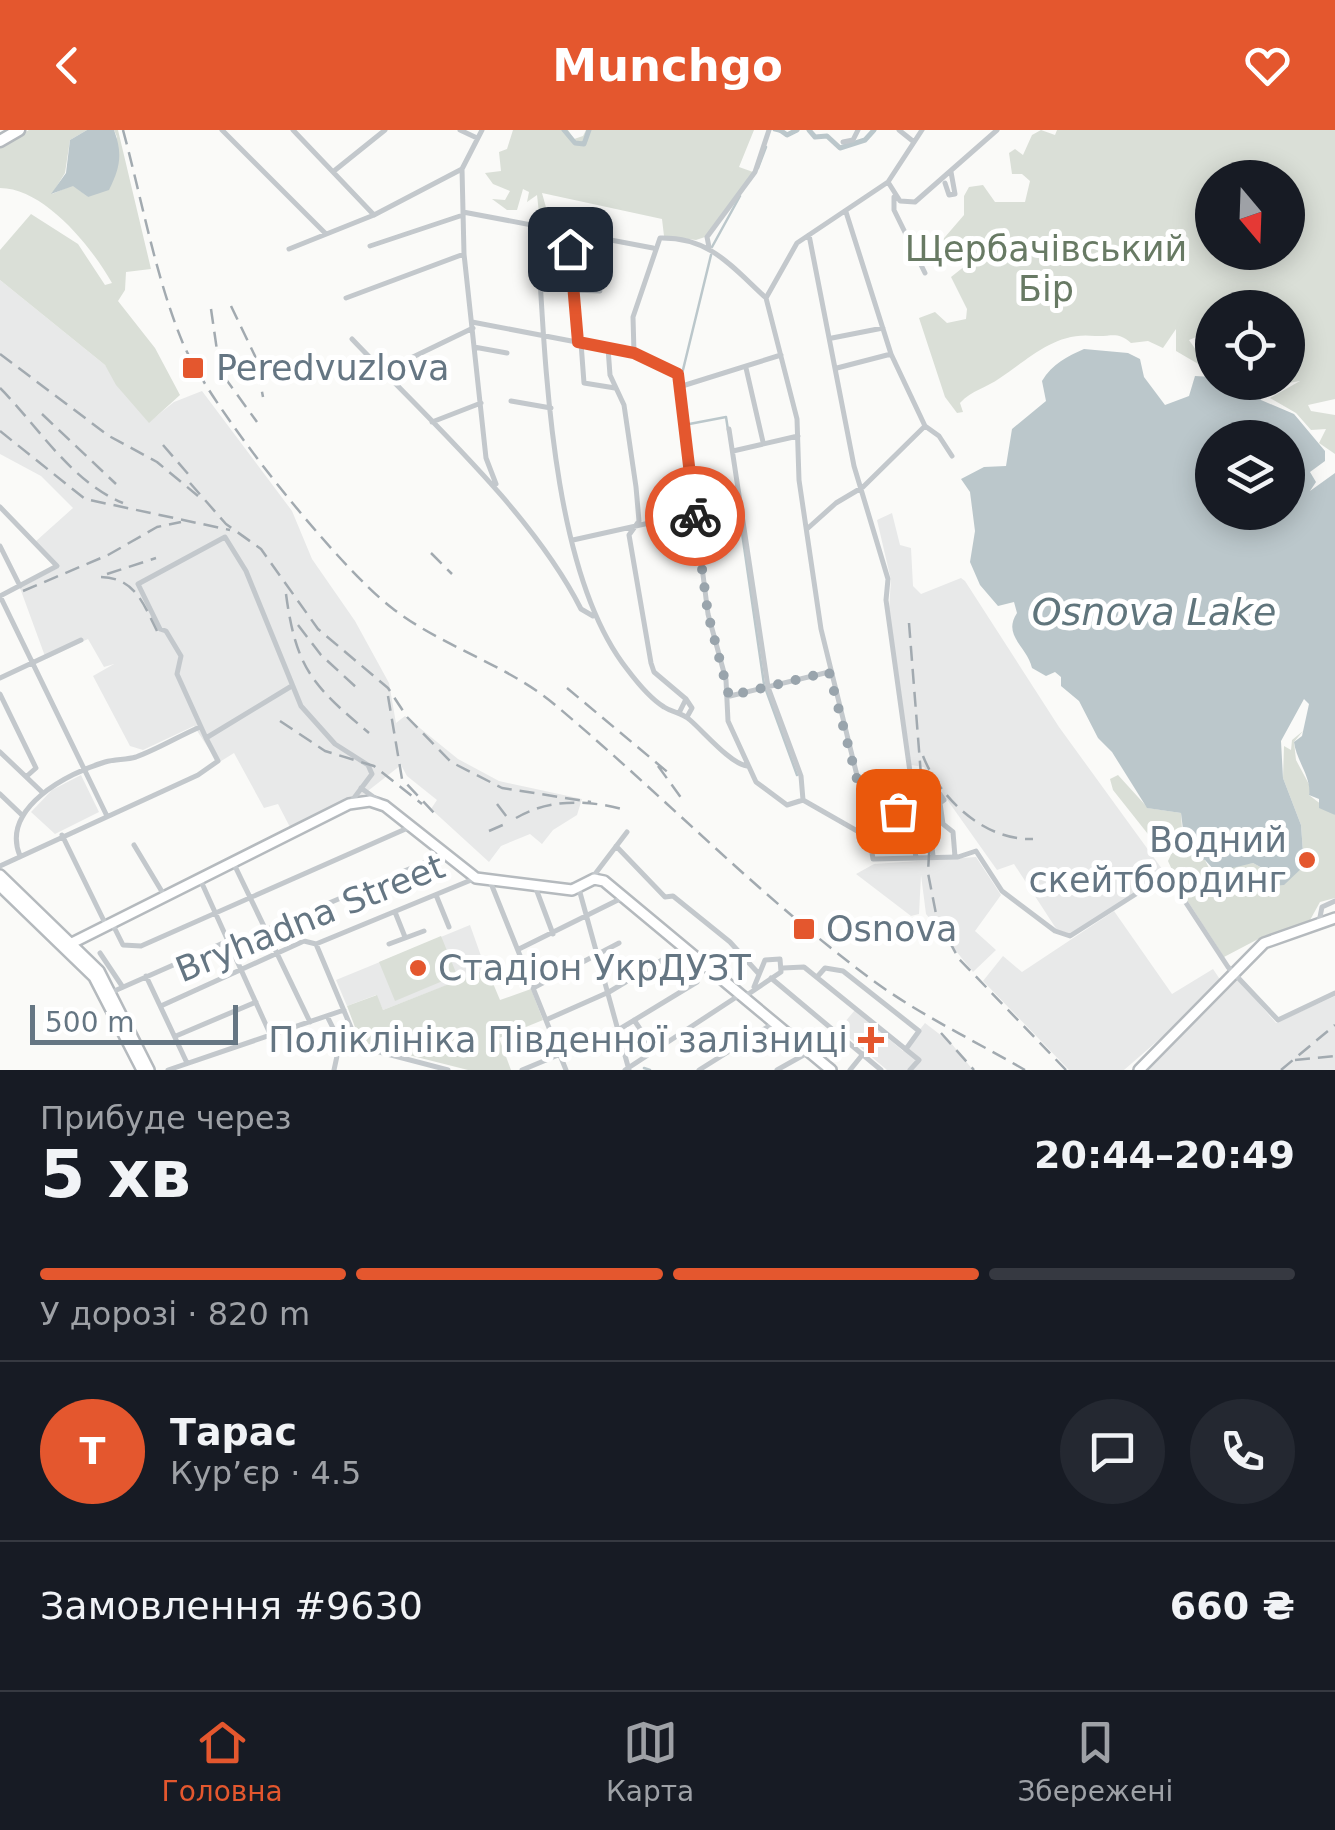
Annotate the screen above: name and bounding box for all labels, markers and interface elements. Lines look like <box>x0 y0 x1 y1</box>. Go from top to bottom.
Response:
icon: back <box>40 38 95 93</box>
icon: heart <box>1240 38 1295 93</box>
text: Munchgo <box>552 39 783 92</box>
north arrow <box>1195 160 1305 270</box>
map controls <box>1195 160 1305 530</box>
pin <box>528 207 613 292</box>
icon: home <box>543 222 598 277</box>
park label: Щербачівський Бір <box>905 229 1187 309</box>
button: locate <box>1195 290 1305 400</box>
place label: Peredvuzlova <box>216 348 449 388</box>
marker: Peredvuzlova <box>180 355 206 381</box>
button: layers <box>1195 420 1305 530</box>
courier <box>645 466 745 566</box>
icon: bike <box>668 489 723 544</box>
water label: Osnova Lake <box>1032 590 1276 634</box>
pin <box>856 769 941 854</box>
icon: bag <box>871 784 926 839</box>
place label: Водний скейтбординг <box>1029 820 1287 900</box>
street label: Bryhadna Street <box>170 846 450 990</box>
marker: Водний скейтбординг <box>1296 849 1318 871</box>
place label: Osnova <box>826 909 958 949</box>
marker: Osnova <box>791 916 817 942</box>
place label: Стадіон УкрДУЗТ <box>438 948 751 988</box>
marker: Стадіон УкрДУЗТ <box>407 957 429 979</box>
scale bar <box>30 1000 238 1044</box>
text: 500 m <box>45 1006 135 1039</box>
place label: Поліклініка Південної залізниці <box>268 1020 848 1060</box>
marker: Поліклініка Південної залізниці <box>858 1027 884 1053</box>
text: Прибуде через <box>40 1099 291 1137</box>
text: 20:44–20:49 <box>1034 1133 1295 1177</box>
text: 5 хв <box>40 1137 191 1212</box>
text: У дорозі · 820 m <box>40 1295 310 1333</box>
button: chat <box>1060 1399 1165 1504</box>
button: phone <box>1190 1399 1295 1504</box>
text: Тарас <box>170 1410 297 1454</box>
text: Т <box>80 1429 105 1473</box>
text: Кур’єр · 4.5 <box>170 1454 361 1492</box>
text: Замовлення #9630 <box>40 1584 423 1628</box>
text: 660 ₴ <box>1170 1584 1295 1628</box>
tab: Головна <box>162 1715 283 1808</box>
tab: Карта <box>606 1715 694 1808</box>
tab: Збережені <box>1017 1715 1173 1808</box>

